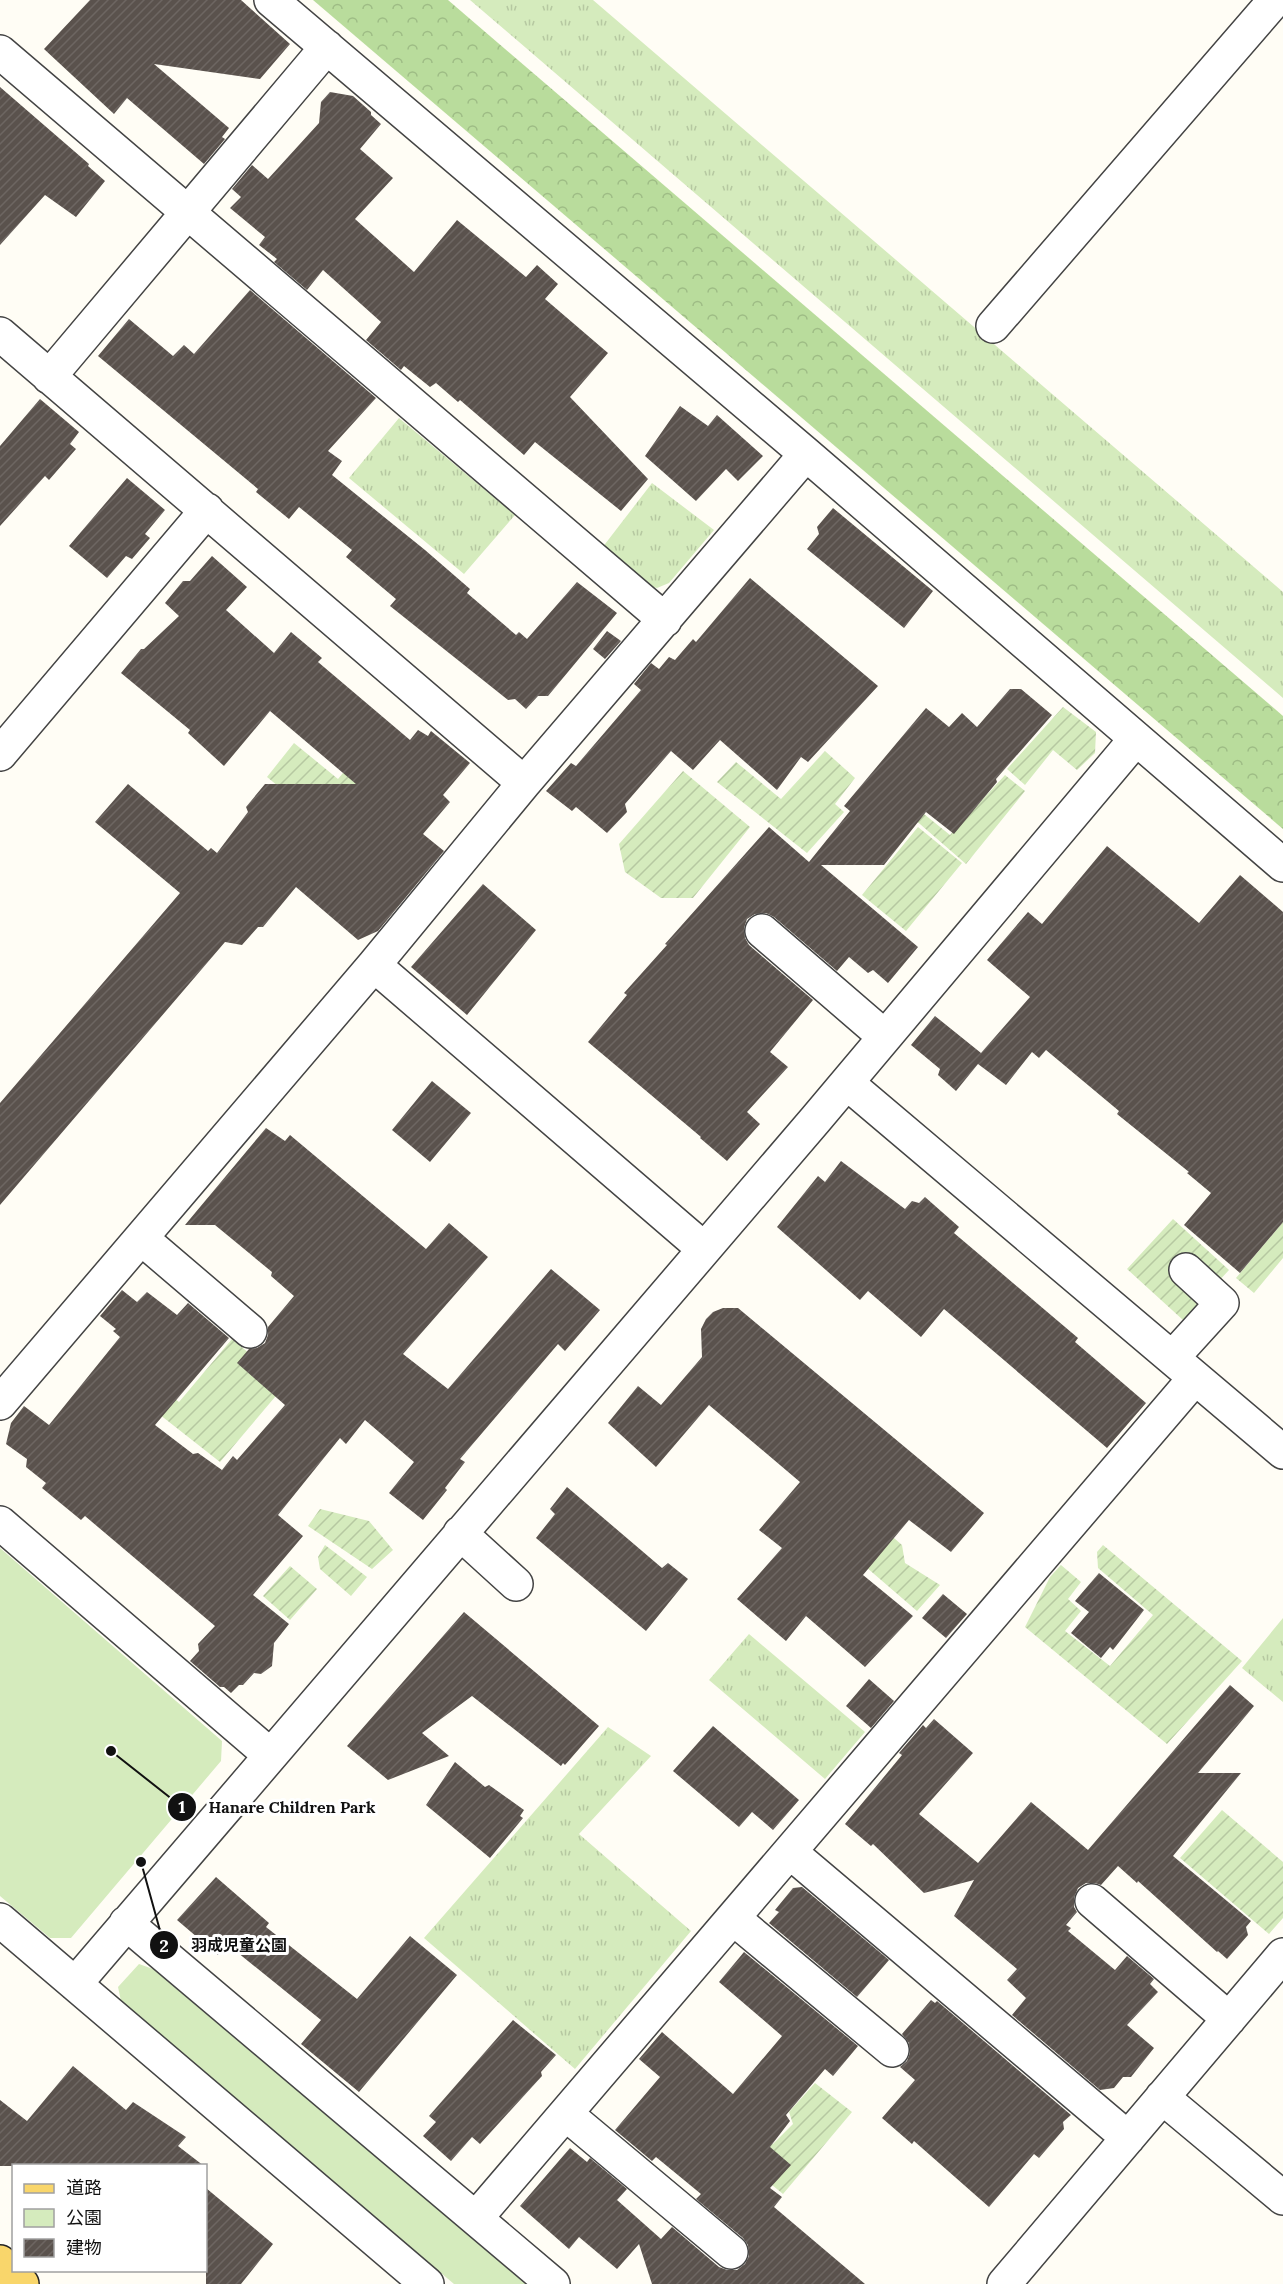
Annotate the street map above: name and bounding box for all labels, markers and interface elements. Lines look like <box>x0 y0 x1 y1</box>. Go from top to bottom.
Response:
callout: Hanare Children Park <box>167 1790 388 1824</box>
text: 1 <box>178 1795 186 1818</box>
text: Hanare Children Park <box>209 1797 376 1817</box>
callout: 羽成児童公園 <box>149 1928 299 1962</box>
text: 2 <box>159 1934 169 1957</box>
text: 羽成児童公園 <box>191 1935 287 1955</box>
legend <box>12 2164 207 2272</box>
text: 道路 <box>66 2176 102 2199</box>
text: 公園 <box>66 2206 102 2229</box>
text: 建物 <box>66 2236 102 2259</box>

